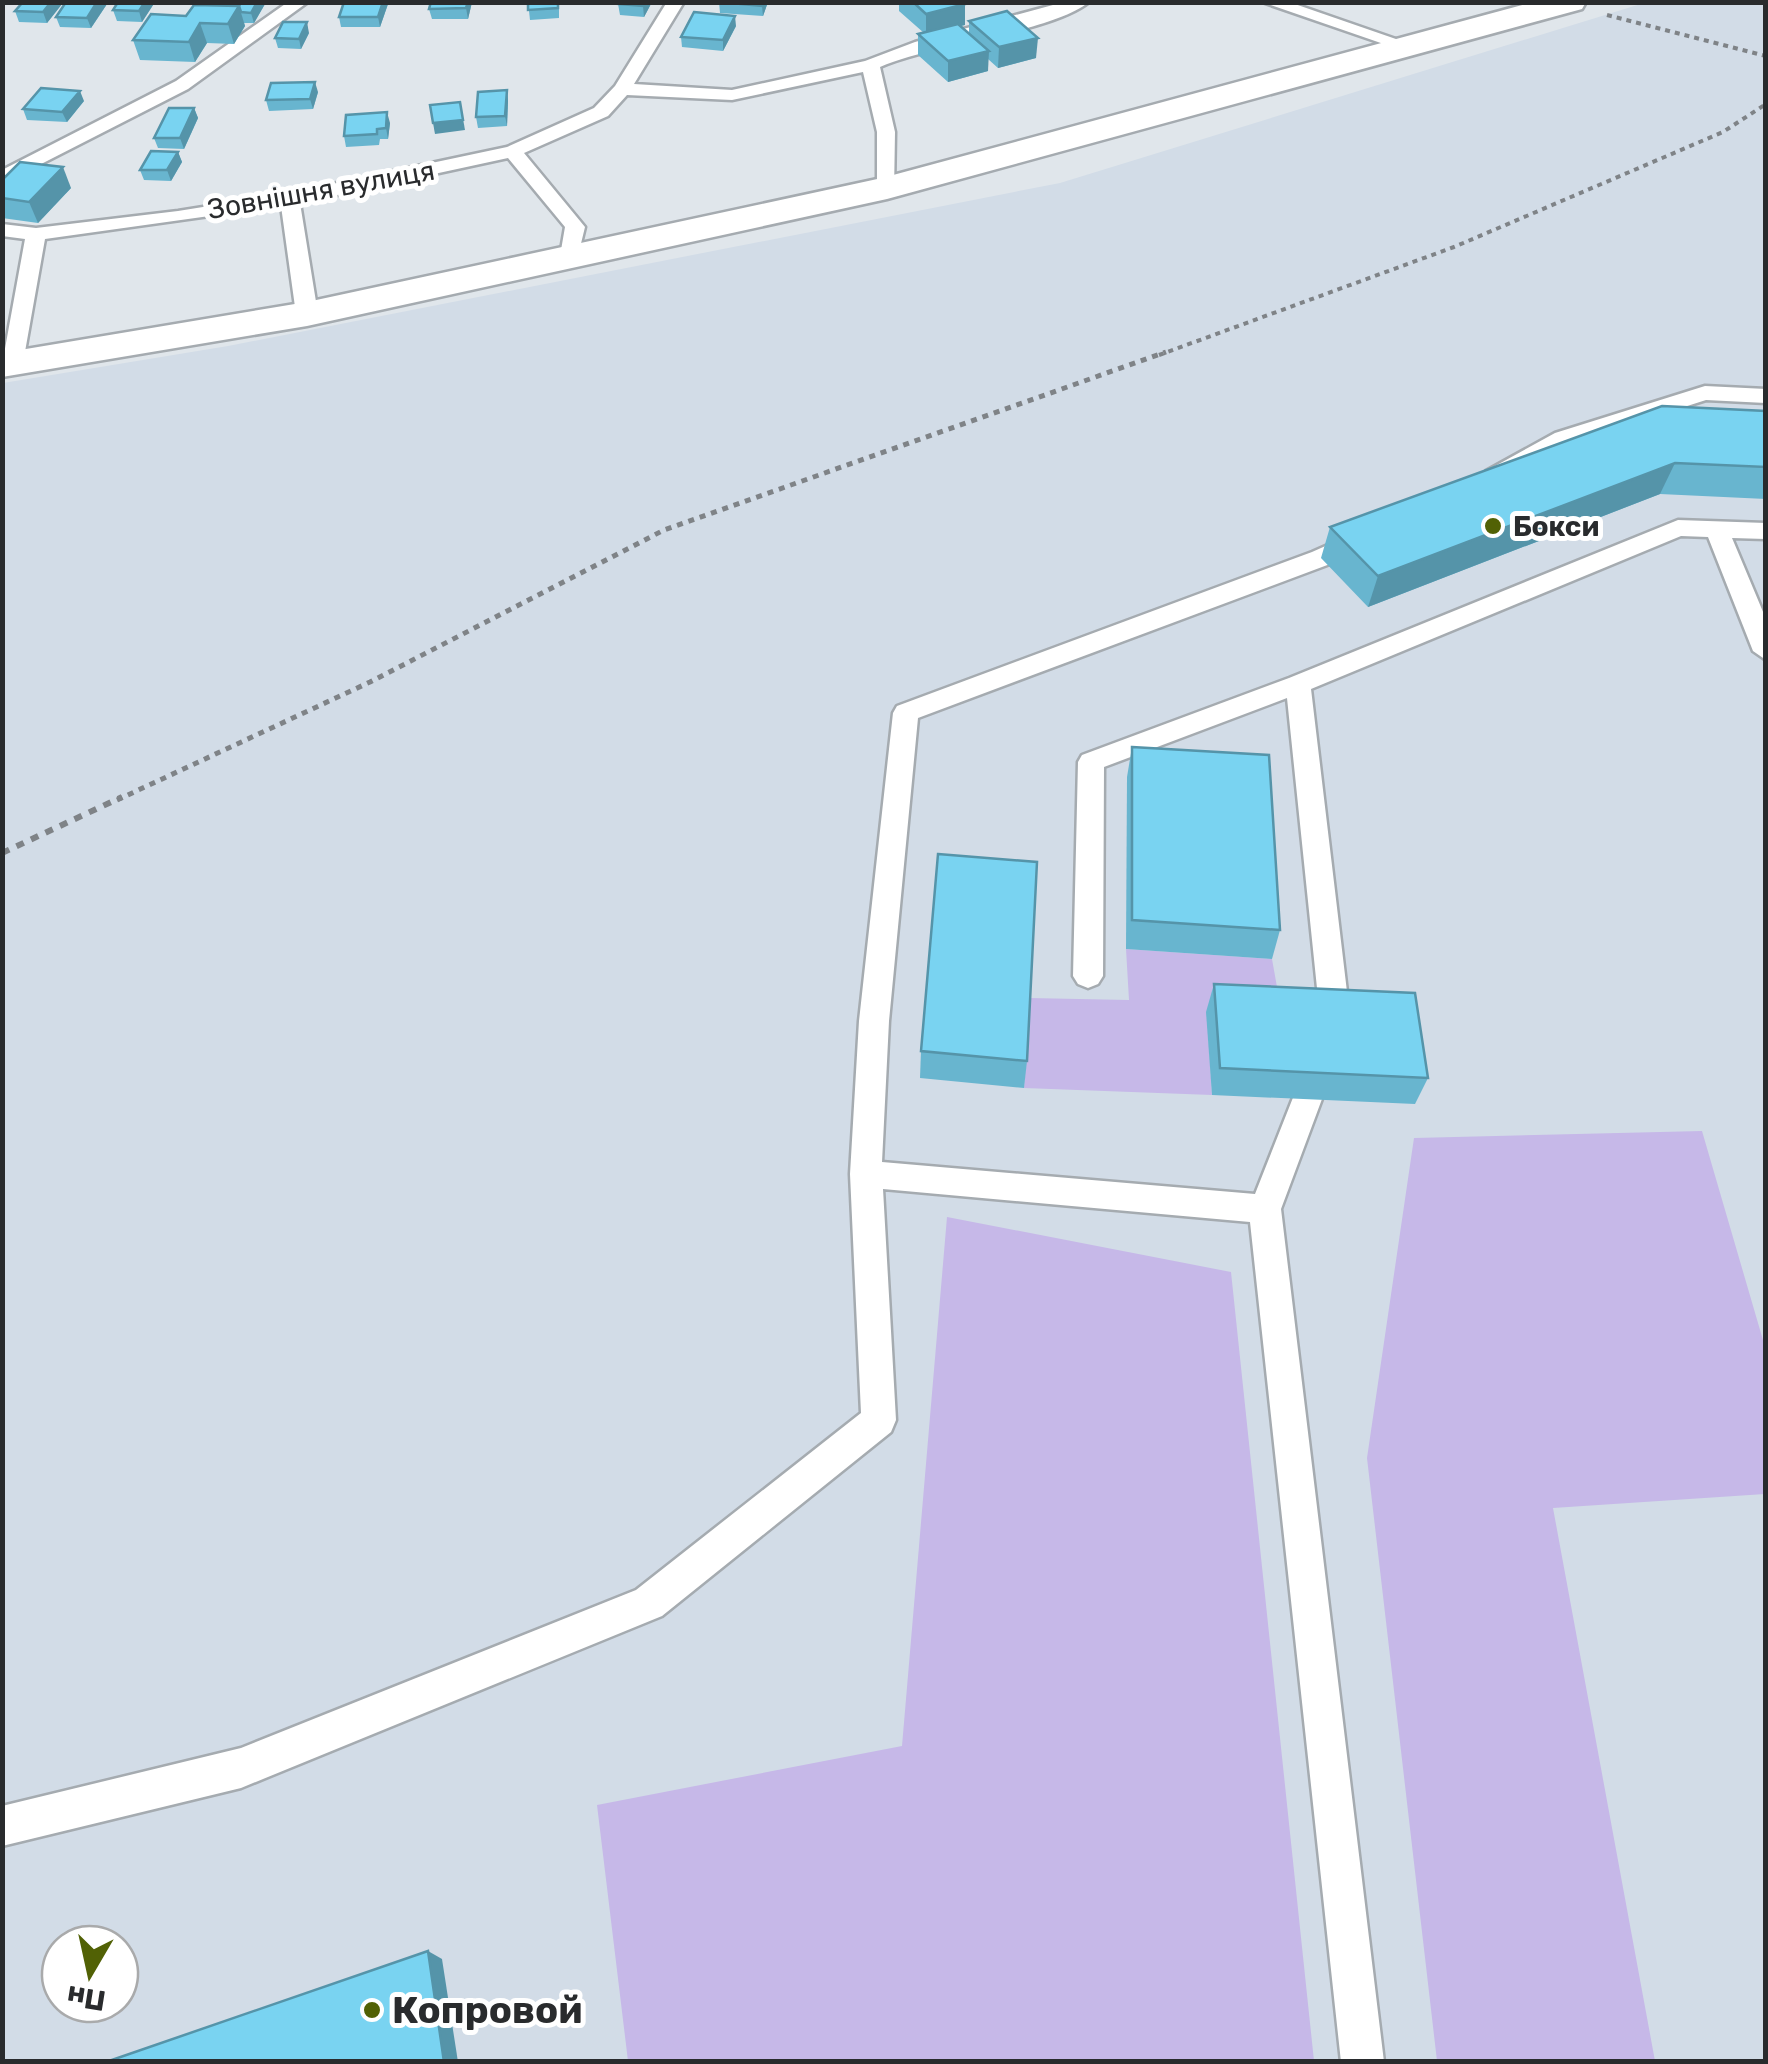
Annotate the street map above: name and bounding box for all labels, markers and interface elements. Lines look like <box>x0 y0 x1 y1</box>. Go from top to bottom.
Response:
street label: Зовнішня вулиця <box>205 154 437 226</box>
place label: Бокси <box>1513 510 1599 543</box>
marker: Бокси <box>1482 515 1504 537</box>
north arrow <box>40 1924 140 2024</box>
text: Пн <box>64 1979 108 2018</box>
place label: Копровой <box>392 1987 582 2033</box>
marker: Копровой <box>361 1999 383 2021</box>

